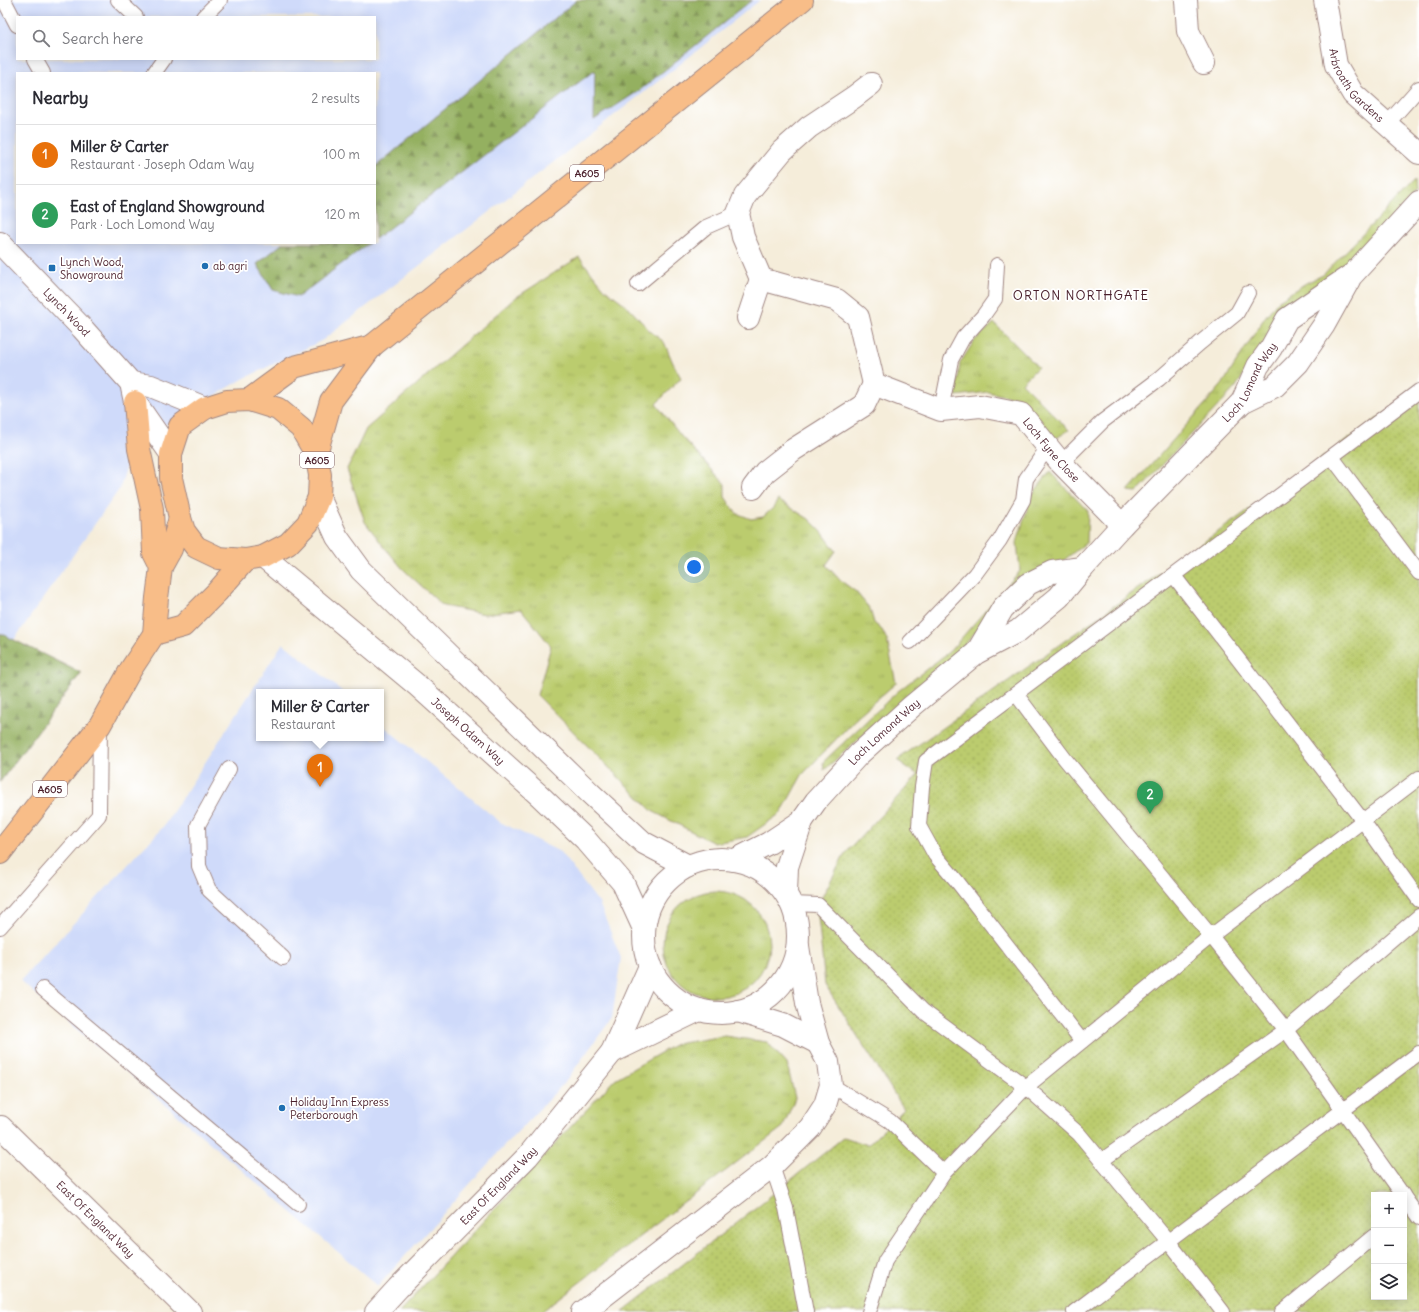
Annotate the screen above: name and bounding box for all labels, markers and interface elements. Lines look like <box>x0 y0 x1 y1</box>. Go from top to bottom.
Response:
search box <box>16 16 376 60</box>
icon: search <box>30 27 52 49</box>
text: Search here <box>62 29 143 48</box>
street label: Arbroath Gardens <box>1326 47 1387 125</box>
text: Nearby <box>32 87 88 109</box>
text: 2 results <box>311 90 360 107</box>
text: Miller & Carter <box>70 137 169 156</box>
text: 1 <box>42 146 48 163</box>
text: 100 m <box>323 146 360 163</box>
text: Restaurant · Joseph Odam Way <box>70 156 254 173</box>
road number: A605 <box>570 165 604 181</box>
text: East of England Showground <box>70 197 264 216</box>
text: 2 <box>41 206 49 223</box>
text: 120 m <box>325 206 360 223</box>
text: Park · Loch Lomond Way <box>70 216 215 233</box>
place label: Lynch Wood, Showground <box>60 255 124 282</box>
place label: ab agri <box>213 259 247 273</box>
marker: ab agri <box>200 261 210 271</box>
marker: Lynch Wood, Showground <box>47 263 57 273</box>
street label: Lynch Wood <box>40 285 93 340</box>
district label: ORTON NORTHGATE <box>1013 287 1149 304</box>
street label: Loch Lomond Way <box>1219 340 1280 425</box>
street label: Loch Fyne Close <box>1020 415 1083 485</box>
road number: A605 <box>300 452 334 468</box>
your location <box>684 557 704 577</box>
popup <box>256 689 384 741</box>
street label: Joseph Odam Way <box>429 695 508 768</box>
street label: Loch Lomond Way <box>845 696 923 768</box>
text: Miller & Carter <box>271 697 369 716</box>
text: Restaurant <box>271 716 335 733</box>
pin: 1 <box>307 754 333 787</box>
road number: A605 <box>33 781 67 797</box>
pin: 2 <box>1137 781 1163 814</box>
place label: Holiday Inn Express Peterborough <box>290 1095 389 1122</box>
marker: Holiday Inn Express Peterborough <box>277 1103 287 1113</box>
street label: East Of England Way <box>457 1144 540 1228</box>
street label: East Of England Way <box>53 1178 137 1261</box>
map controls <box>1371 1192 1407 1300</box>
button: + <box>1371 1192 1407 1228</box>
button: − <box>1371 1228 1407 1264</box>
button: layers <box>1371 1264 1407 1300</box>

